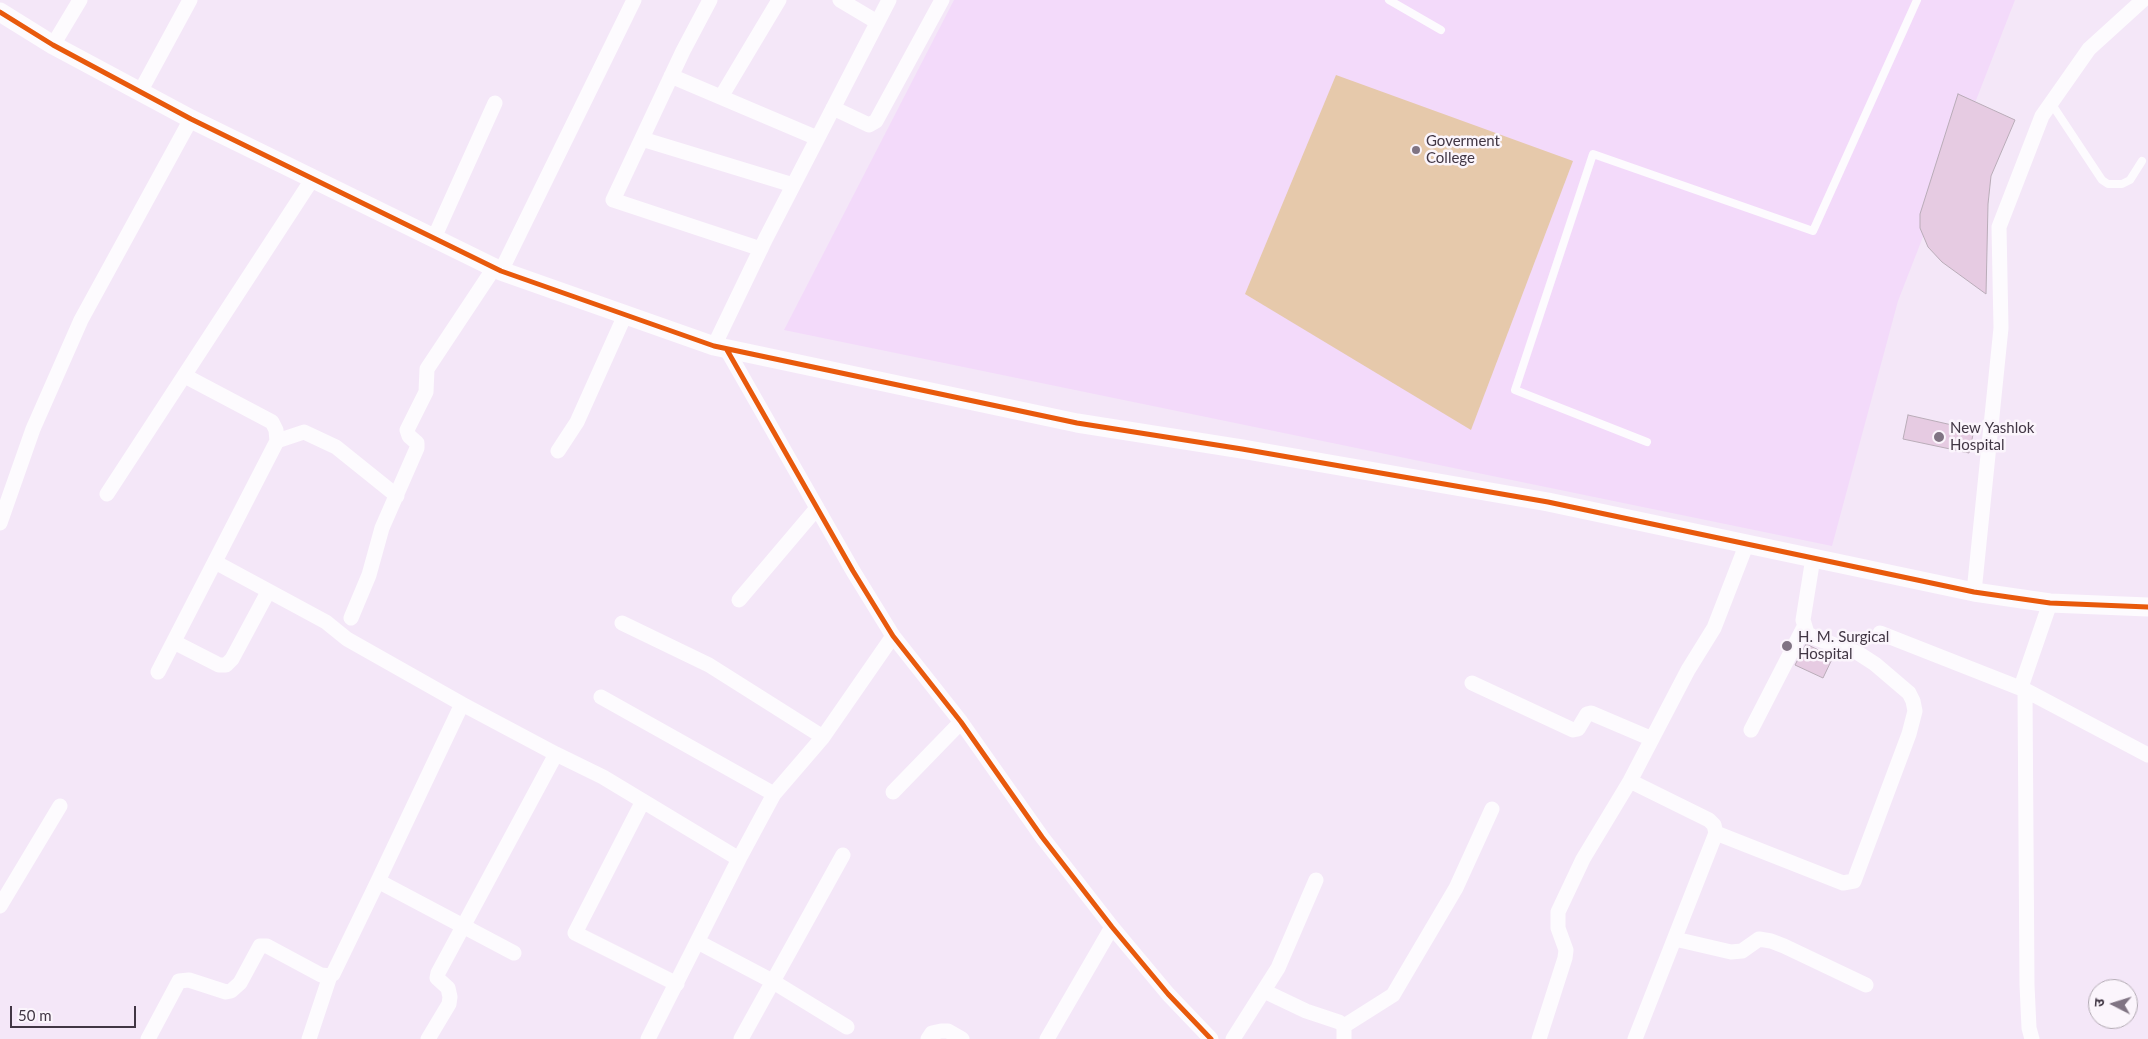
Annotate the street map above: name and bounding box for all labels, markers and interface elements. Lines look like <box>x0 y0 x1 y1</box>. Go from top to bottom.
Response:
place label: Goverment College <box>1426 132 1500 167</box>
marker: Goverment College <box>1410 144 1422 156</box>
place label: New Yashlok Hospital <box>1950 419 2034 454</box>
marker: New Yashlok Hospital <box>1932 430 1946 444</box>
place label: H. M. Surgical Hospital <box>1798 628 1889 663</box>
marker: H. M. Surgical Hospital <box>1780 639 1794 653</box>
north arrow <box>2088 979 2138 1029</box>
scale bar <box>12 996 139 1028</box>
text: उ <box>2090 998 2107 1008</box>
text: 50 m <box>18 1006 52 1024</box>

